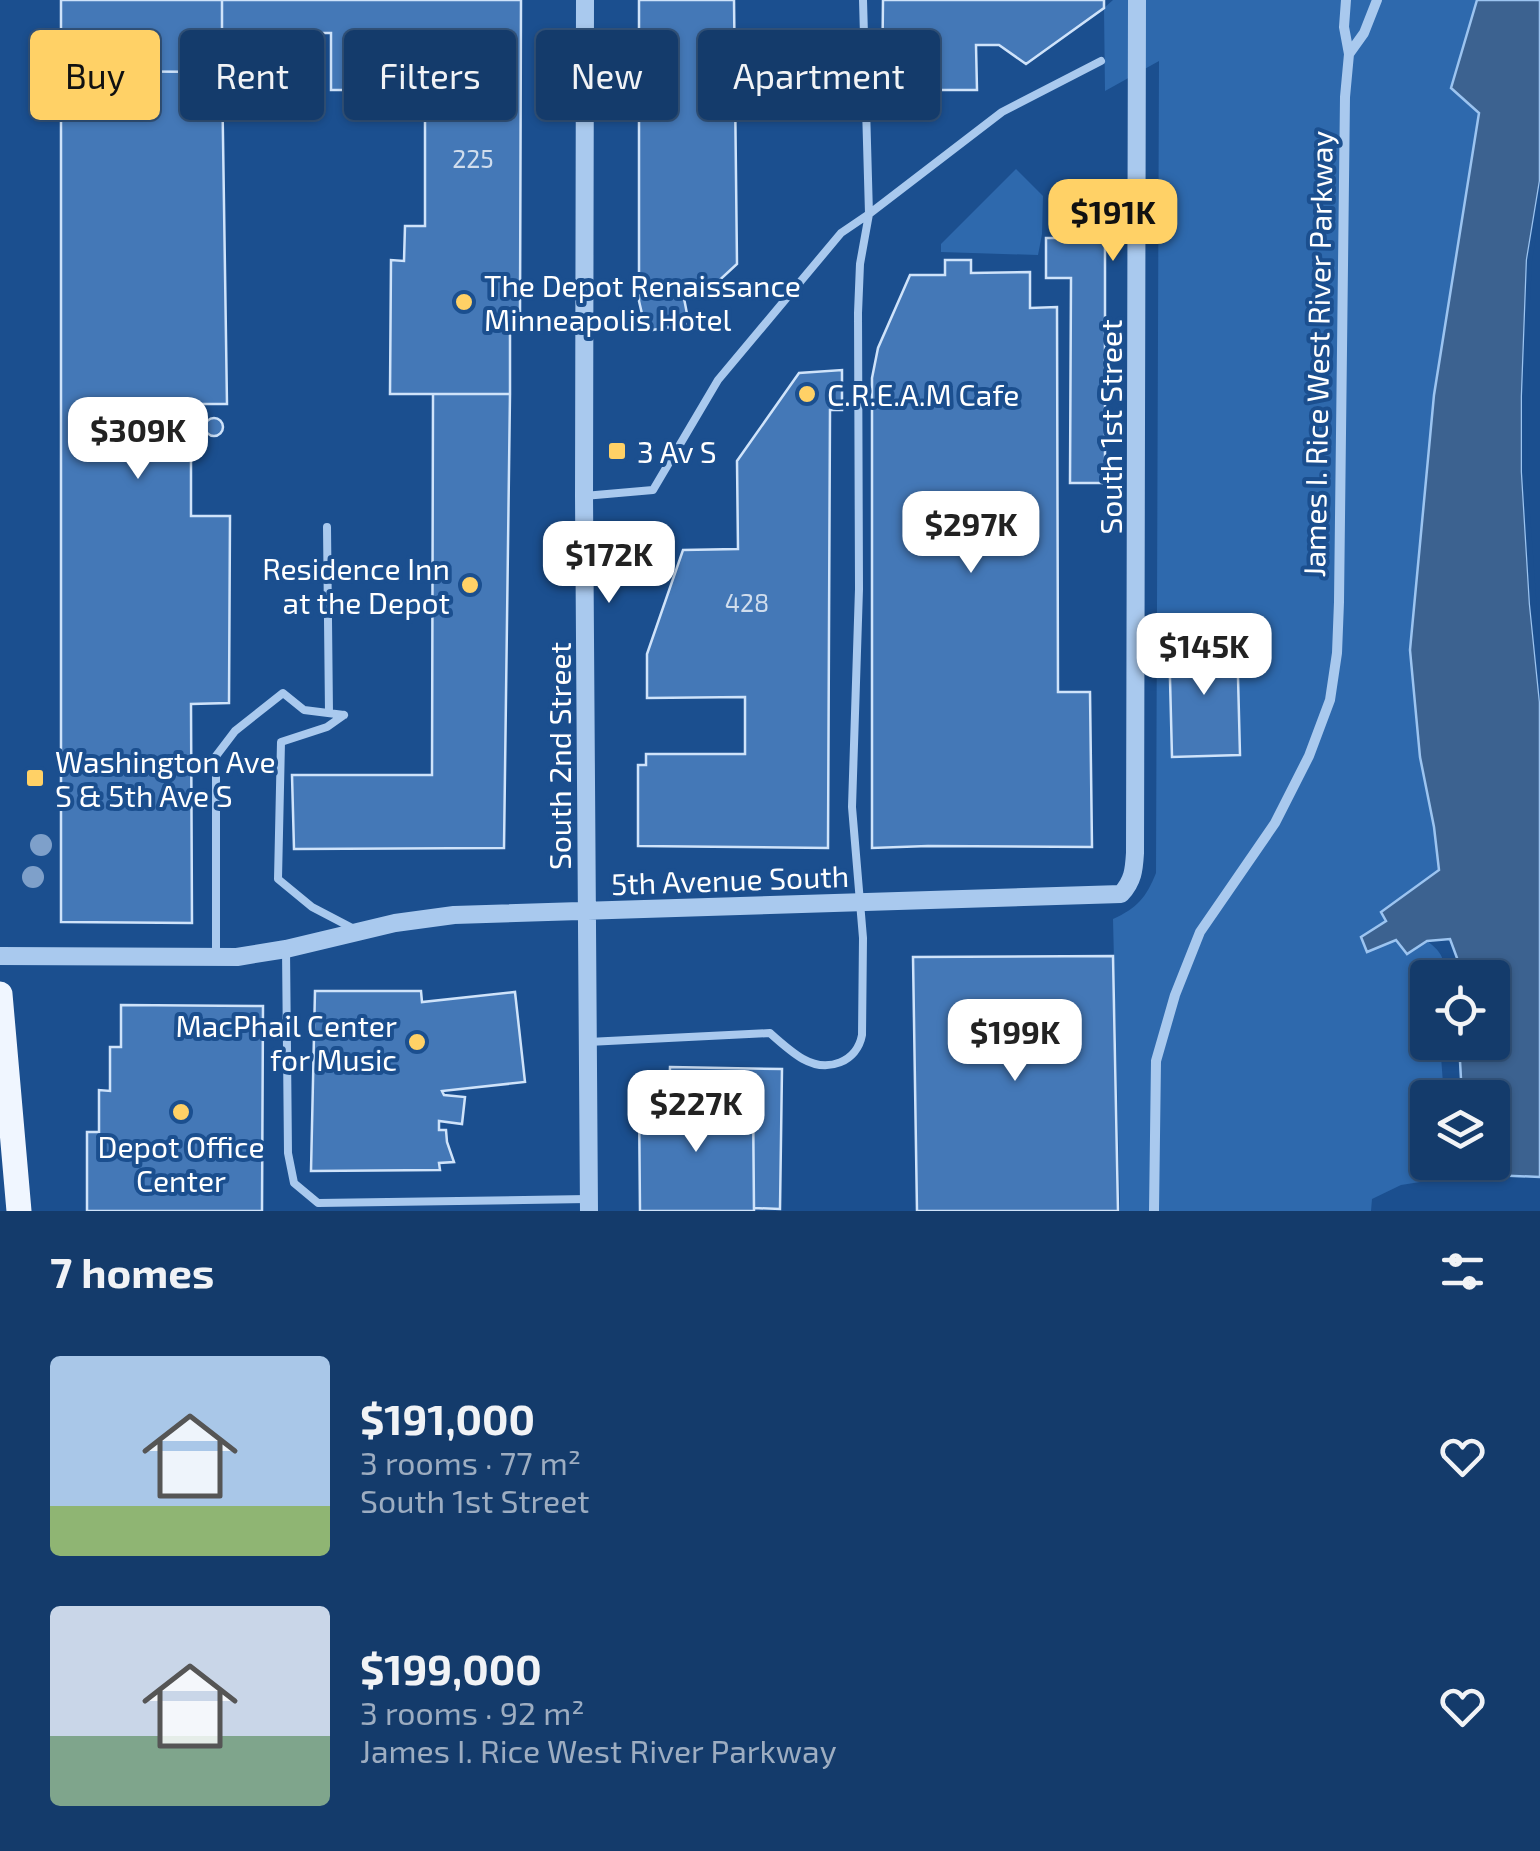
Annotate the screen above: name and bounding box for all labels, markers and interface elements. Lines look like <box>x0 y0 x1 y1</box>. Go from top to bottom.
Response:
chip: Buy <box>30 30 160 120</box>
chip: Rent <box>180 30 324 120</box>
chip: Filters <box>344 30 516 120</box>
chip: New <box>536 30 678 120</box>
chip: Apartment <box>698 30 940 120</box>
street label: James I. Rice West River Parkway <box>1295 130 1339 578</box>
house number: 225 <box>452 143 494 173</box>
pin: $191K <box>1043 179 1183 264</box>
text: $191K <box>1070 192 1156 230</box>
place label: The Depot Renaissance Minneapolis Hotel <box>484 267 801 337</box>
marker: The Depot Renaissance Minneapolis Hotel <box>453 291 475 313</box>
street label: South 1st Street <box>1092 319 1128 535</box>
place label: C.R.E.A.M Cafe <box>827 376 1019 412</box>
marker: C.R.E.A.M Cafe <box>796 383 818 405</box>
pin: $309K <box>68 397 208 482</box>
text: $309K <box>90 410 186 448</box>
place label: 3 Av S <box>637 433 716 469</box>
marker: 3 Av S <box>606 440 628 462</box>
pin: $297K <box>901 491 1041 576</box>
text: $297K <box>924 504 1018 542</box>
pin: $172K <box>539 521 679 606</box>
text: $172K <box>565 534 653 572</box>
place label: Residence Inn at the Depot <box>262 550 450 620</box>
marker: Residence Inn at the Depot <box>459 574 481 596</box>
house number: 428 <box>725 587 769 617</box>
pin: $145K <box>1134 613 1274 698</box>
text: $145K <box>1159 626 1249 664</box>
street label: South 2nd Street <box>541 642 577 870</box>
place label: Washington Ave S & 5th Ave S <box>55 743 276 813</box>
marker: Washington Ave S & 5th Ave S <box>24 767 46 789</box>
street label: 5th Avenue South <box>610 857 850 901</box>
map controls <box>1410 960 1510 1180</box>
button: locate <box>1410 960 1510 1060</box>
pin: $199K <box>945 999 1085 1084</box>
place label: MacPhail Center for Music <box>175 1007 397 1077</box>
text: $199K <box>970 1012 1060 1050</box>
marker: MacPhail Center for Music <box>406 1031 428 1053</box>
pin: $227K <box>626 1070 766 1155</box>
button: layers <box>1410 1080 1510 1180</box>
text: $227K <box>650 1083 742 1121</box>
marker: Depot Office Center <box>170 1101 192 1123</box>
place label: Depot Office Center <box>97 1128 265 1198</box>
icon: filters <box>1435 1244 1490 1299</box>
text: 7 homes <box>50 1246 214 1296</box>
text: $191,000 <box>360 1393 535 1443</box>
icon: home <box>130 1396 250 1516</box>
icon: heart <box>1435 1429 1490 1484</box>
text: 3 rooms · 77 m² <box>360 1443 581 1481</box>
text: South 1st Street <box>360 1481 590 1519</box>
text: $199,000 <box>360 1643 542 1693</box>
icon: home <box>130 1646 250 1766</box>
icon: heart <box>1435 1679 1490 1734</box>
text: 3 rooms · 92 m² <box>360 1693 585 1731</box>
text: James I. Rice West River Parkway <box>360 1731 837 1769</box>

